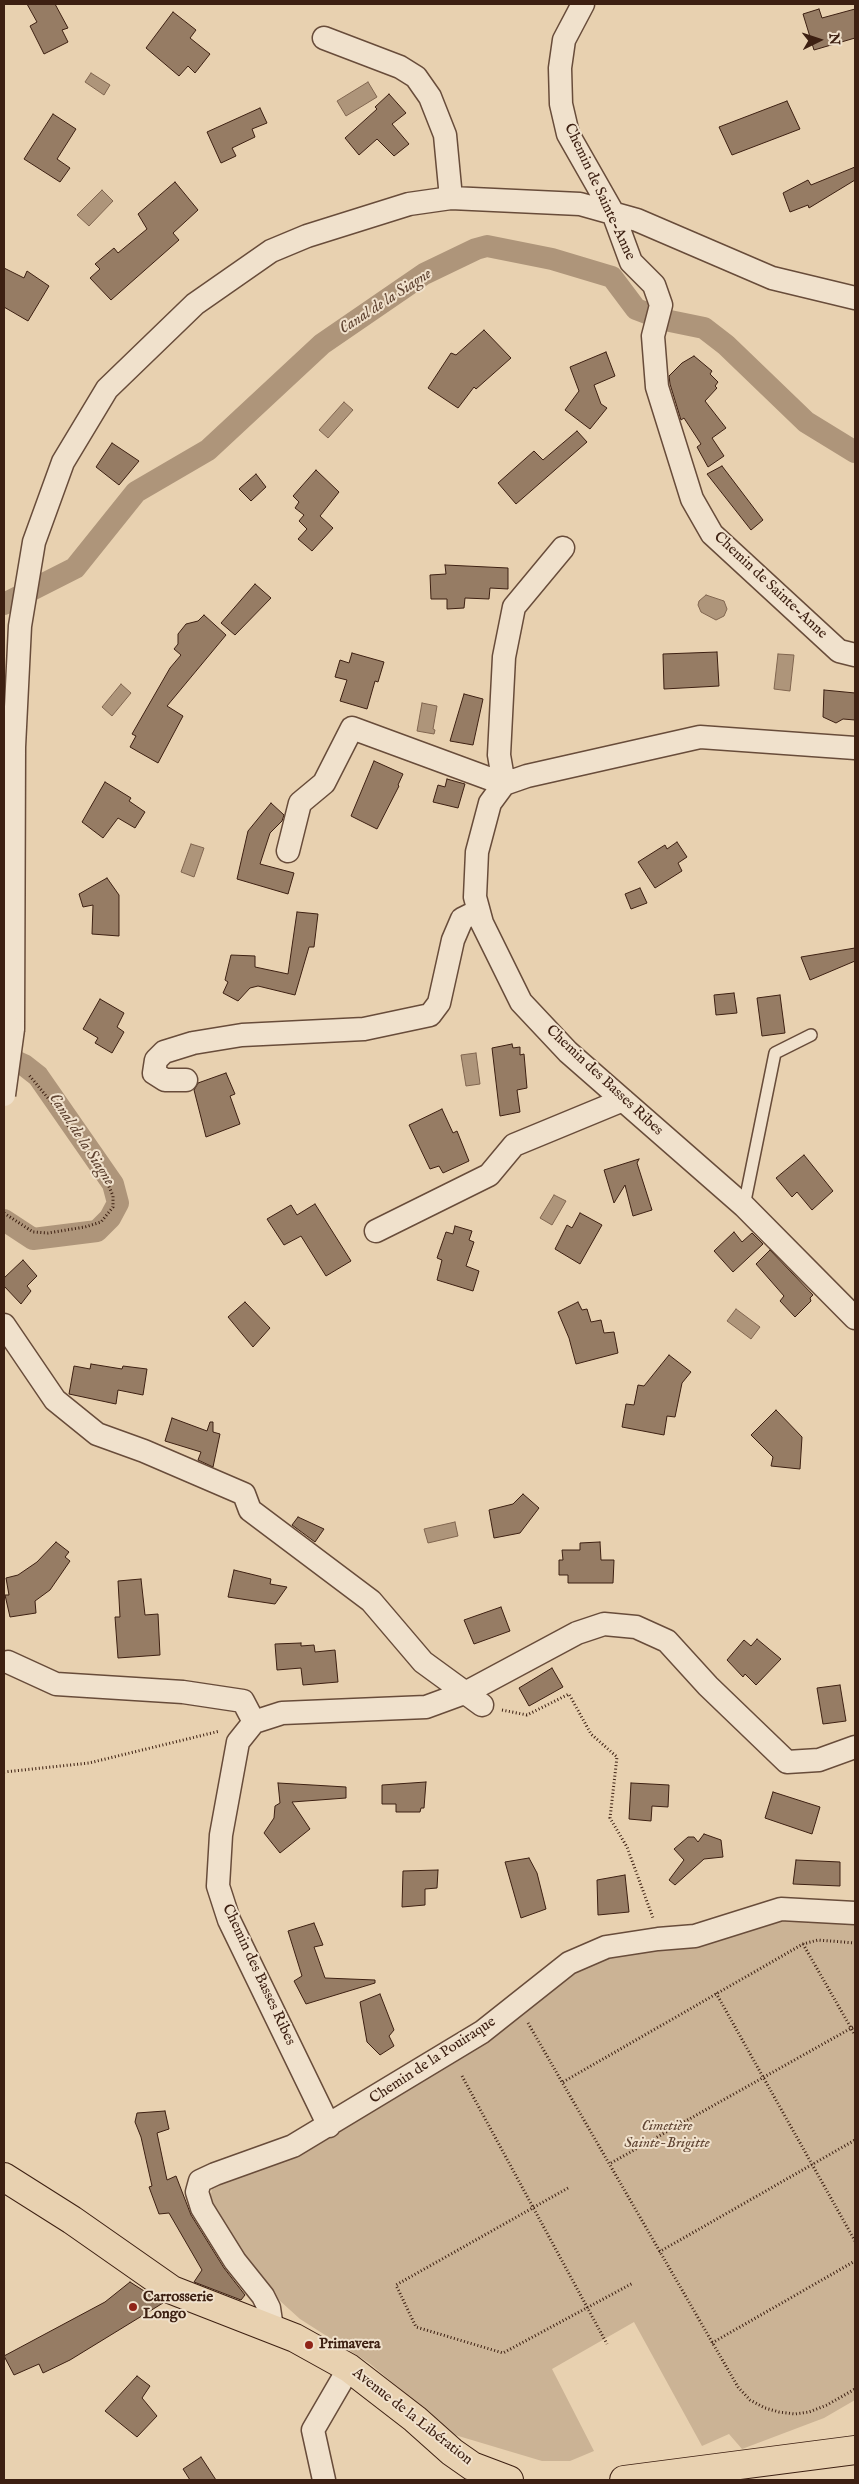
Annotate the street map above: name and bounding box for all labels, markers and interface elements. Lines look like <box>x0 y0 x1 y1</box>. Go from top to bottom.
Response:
north arrow <box>794 15 844 65</box>
text: N <box>825 32 843 46</box>
street label: Chemin de Sainte-Anne <box>559 121 639 263</box>
water label: Canal de la Siagne <box>336 265 436 339</box>
street label: Chemin de Sainte-Anne <box>709 529 831 643</box>
street label: Chemin des Basses Ribes <box>542 1022 666 1140</box>
water label: Canal de la Siagne <box>44 1090 118 1190</box>
street label: Chemin des Basses Ribes <box>217 1902 299 2048</box>
street label: Chemin de la Pouiraque <box>367 2014 499 2108</box>
park label: Cimetière Sainte-Brigitte <box>624 2118 710 2153</box>
place label: Carrosserie Longo <box>143 2289 213 2324</box>
marker: Carrosserie Longo <box>127 2301 139 2313</box>
place label: Primavera <box>319 2336 381 2354</box>
marker: Primavera <box>303 2339 315 2351</box>
street label: Avenue de la Libération <box>348 2364 476 2470</box>

